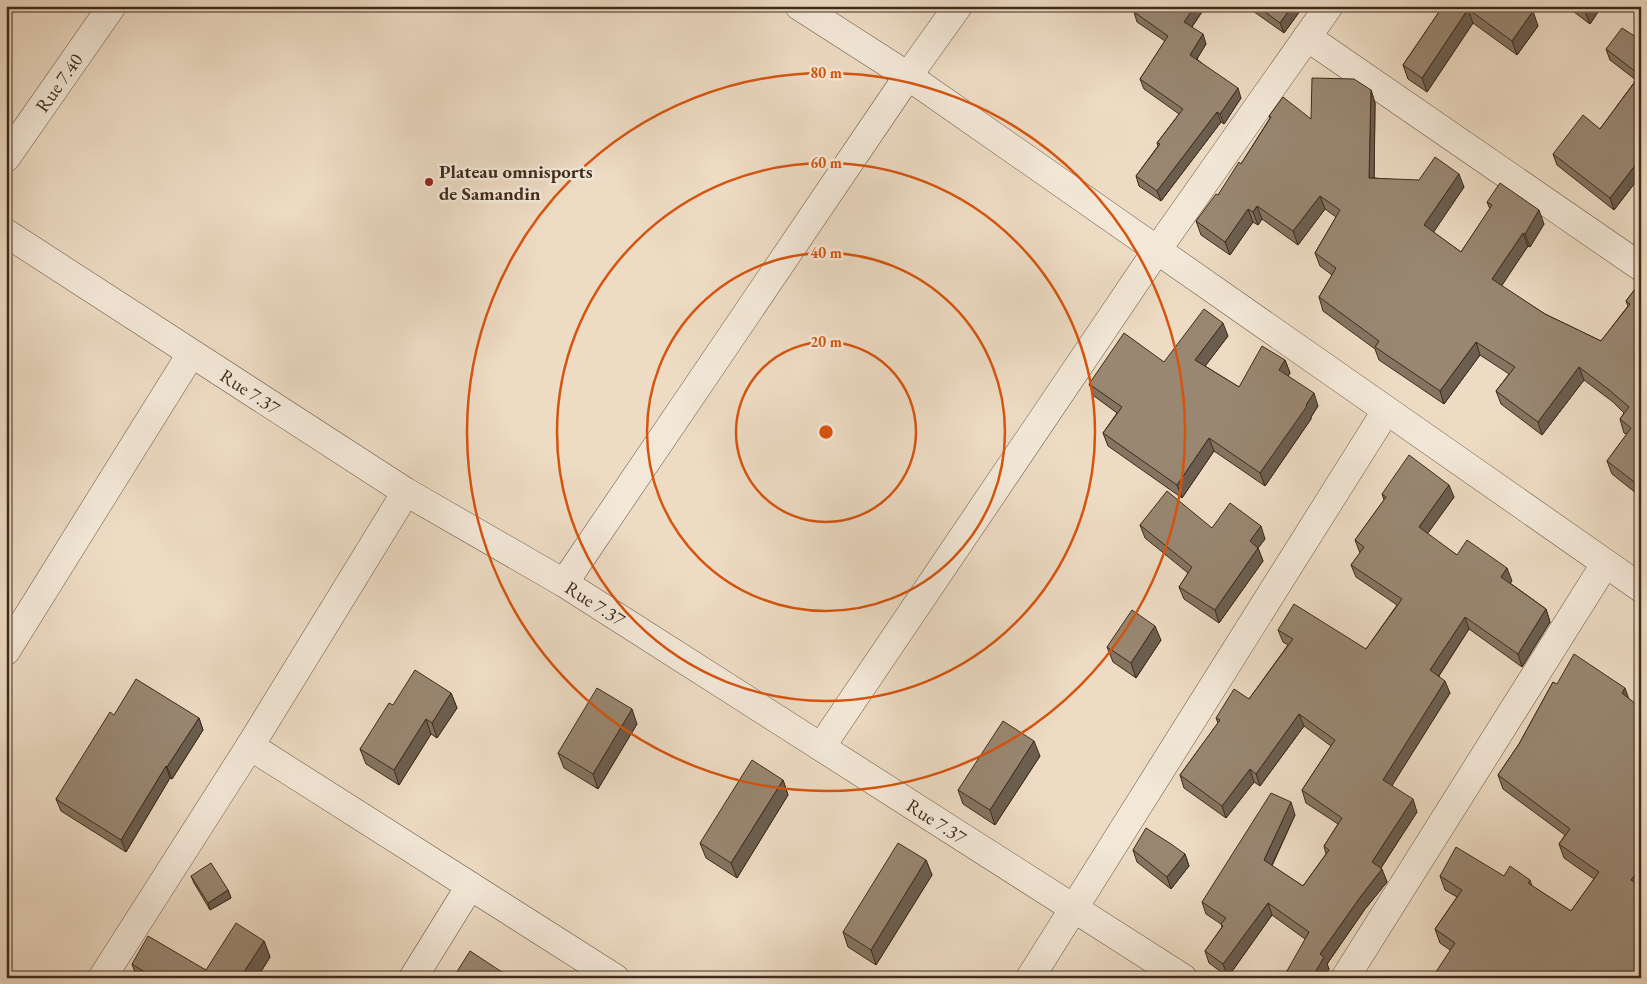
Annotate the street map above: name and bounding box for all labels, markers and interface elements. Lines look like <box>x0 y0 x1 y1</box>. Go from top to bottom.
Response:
street label: Rue 7.40 <box>29 48 88 117</box>
text: 80 m <box>810 63 842 82</box>
text: 60 m <box>810 153 842 172</box>
place label: Plateau omnisports de Samandin <box>439 159 593 206</box>
marker: Plateau omnisports de Samandin <box>423 176 435 188</box>
text: 40 m <box>810 243 842 262</box>
text: 20 m <box>810 332 842 351</box>
street label: Rue 7.37 <box>216 363 286 420</box>
centre of rings <box>817 423 835 441</box>
street label: Rue 7.37 <box>561 575 631 632</box>
street label: Rue 7.37 <box>902 792 972 850</box>

